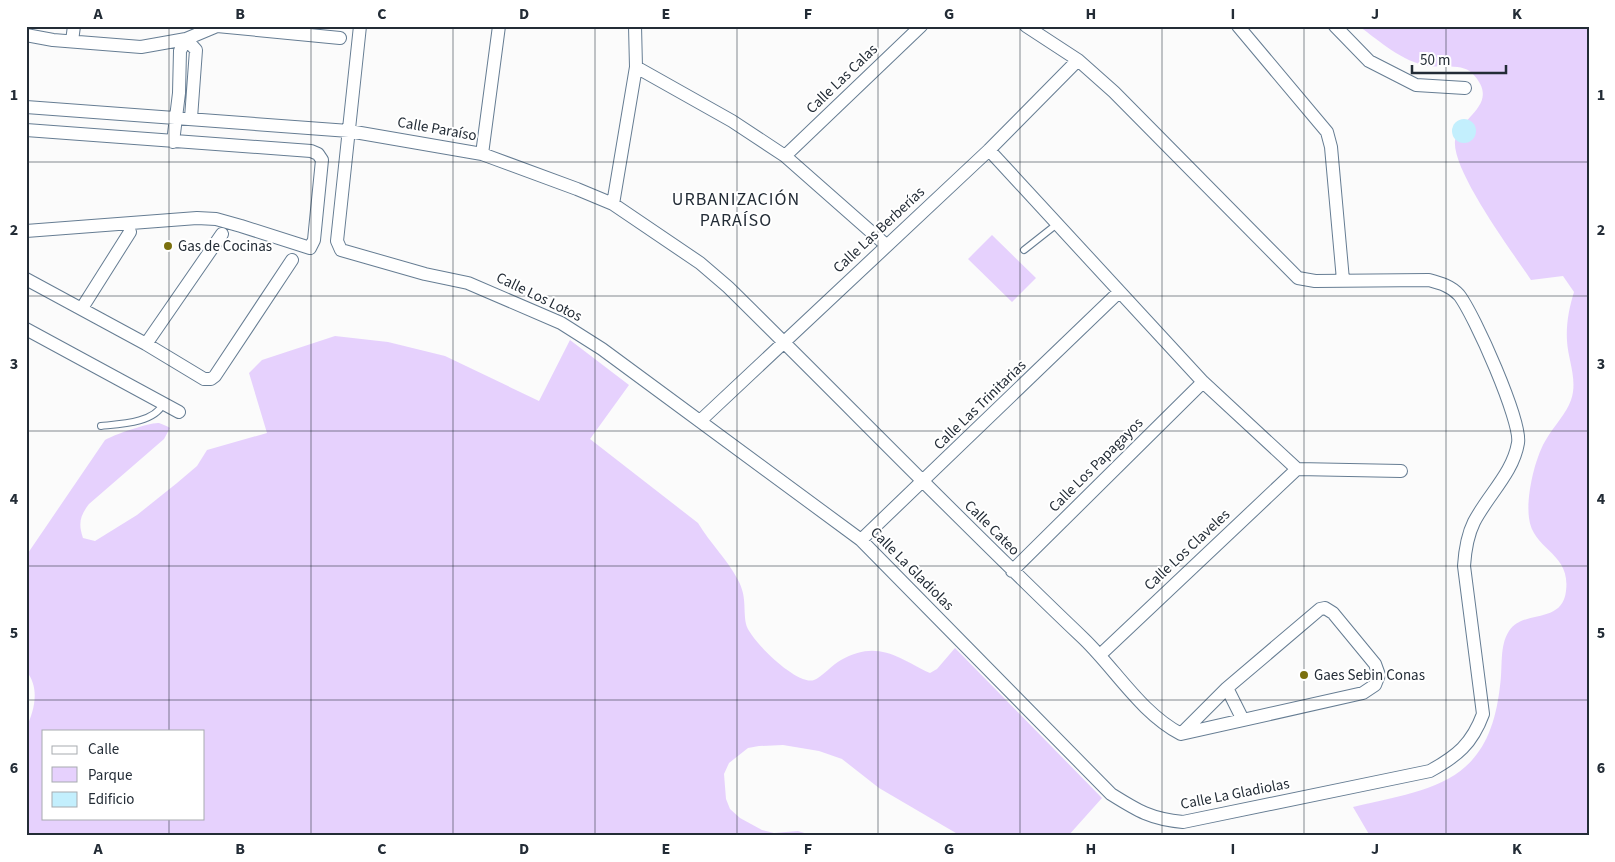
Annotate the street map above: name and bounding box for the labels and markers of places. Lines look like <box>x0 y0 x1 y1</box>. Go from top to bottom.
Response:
place label: Gas de Cocinas <box>178 236 272 257</box>
marker: Gas de Cocinas <box>162 240 174 252</box>
place label: Gaes Sebin Conas <box>1314 665 1425 686</box>
marker: Gaes Sebin Conas <box>1298 669 1310 681</box>

